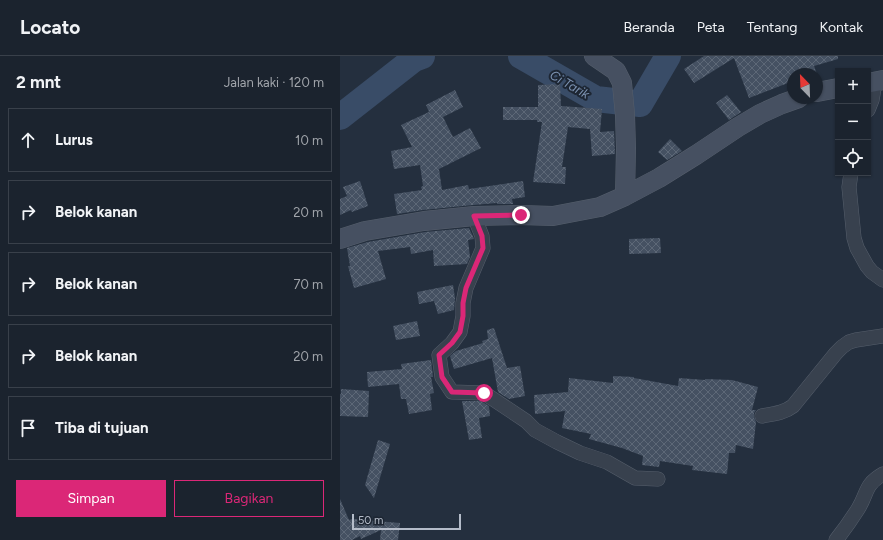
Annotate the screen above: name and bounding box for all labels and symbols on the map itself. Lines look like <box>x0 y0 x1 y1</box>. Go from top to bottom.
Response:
water label: Ci Tarik <box>547 67 593 102</box>
north arrow <box>787 68 823 104</box>
route end <box>512 206 530 224</box>
route start <box>475 384 493 402</box>
scale bar <box>352 512 461 531</box>

